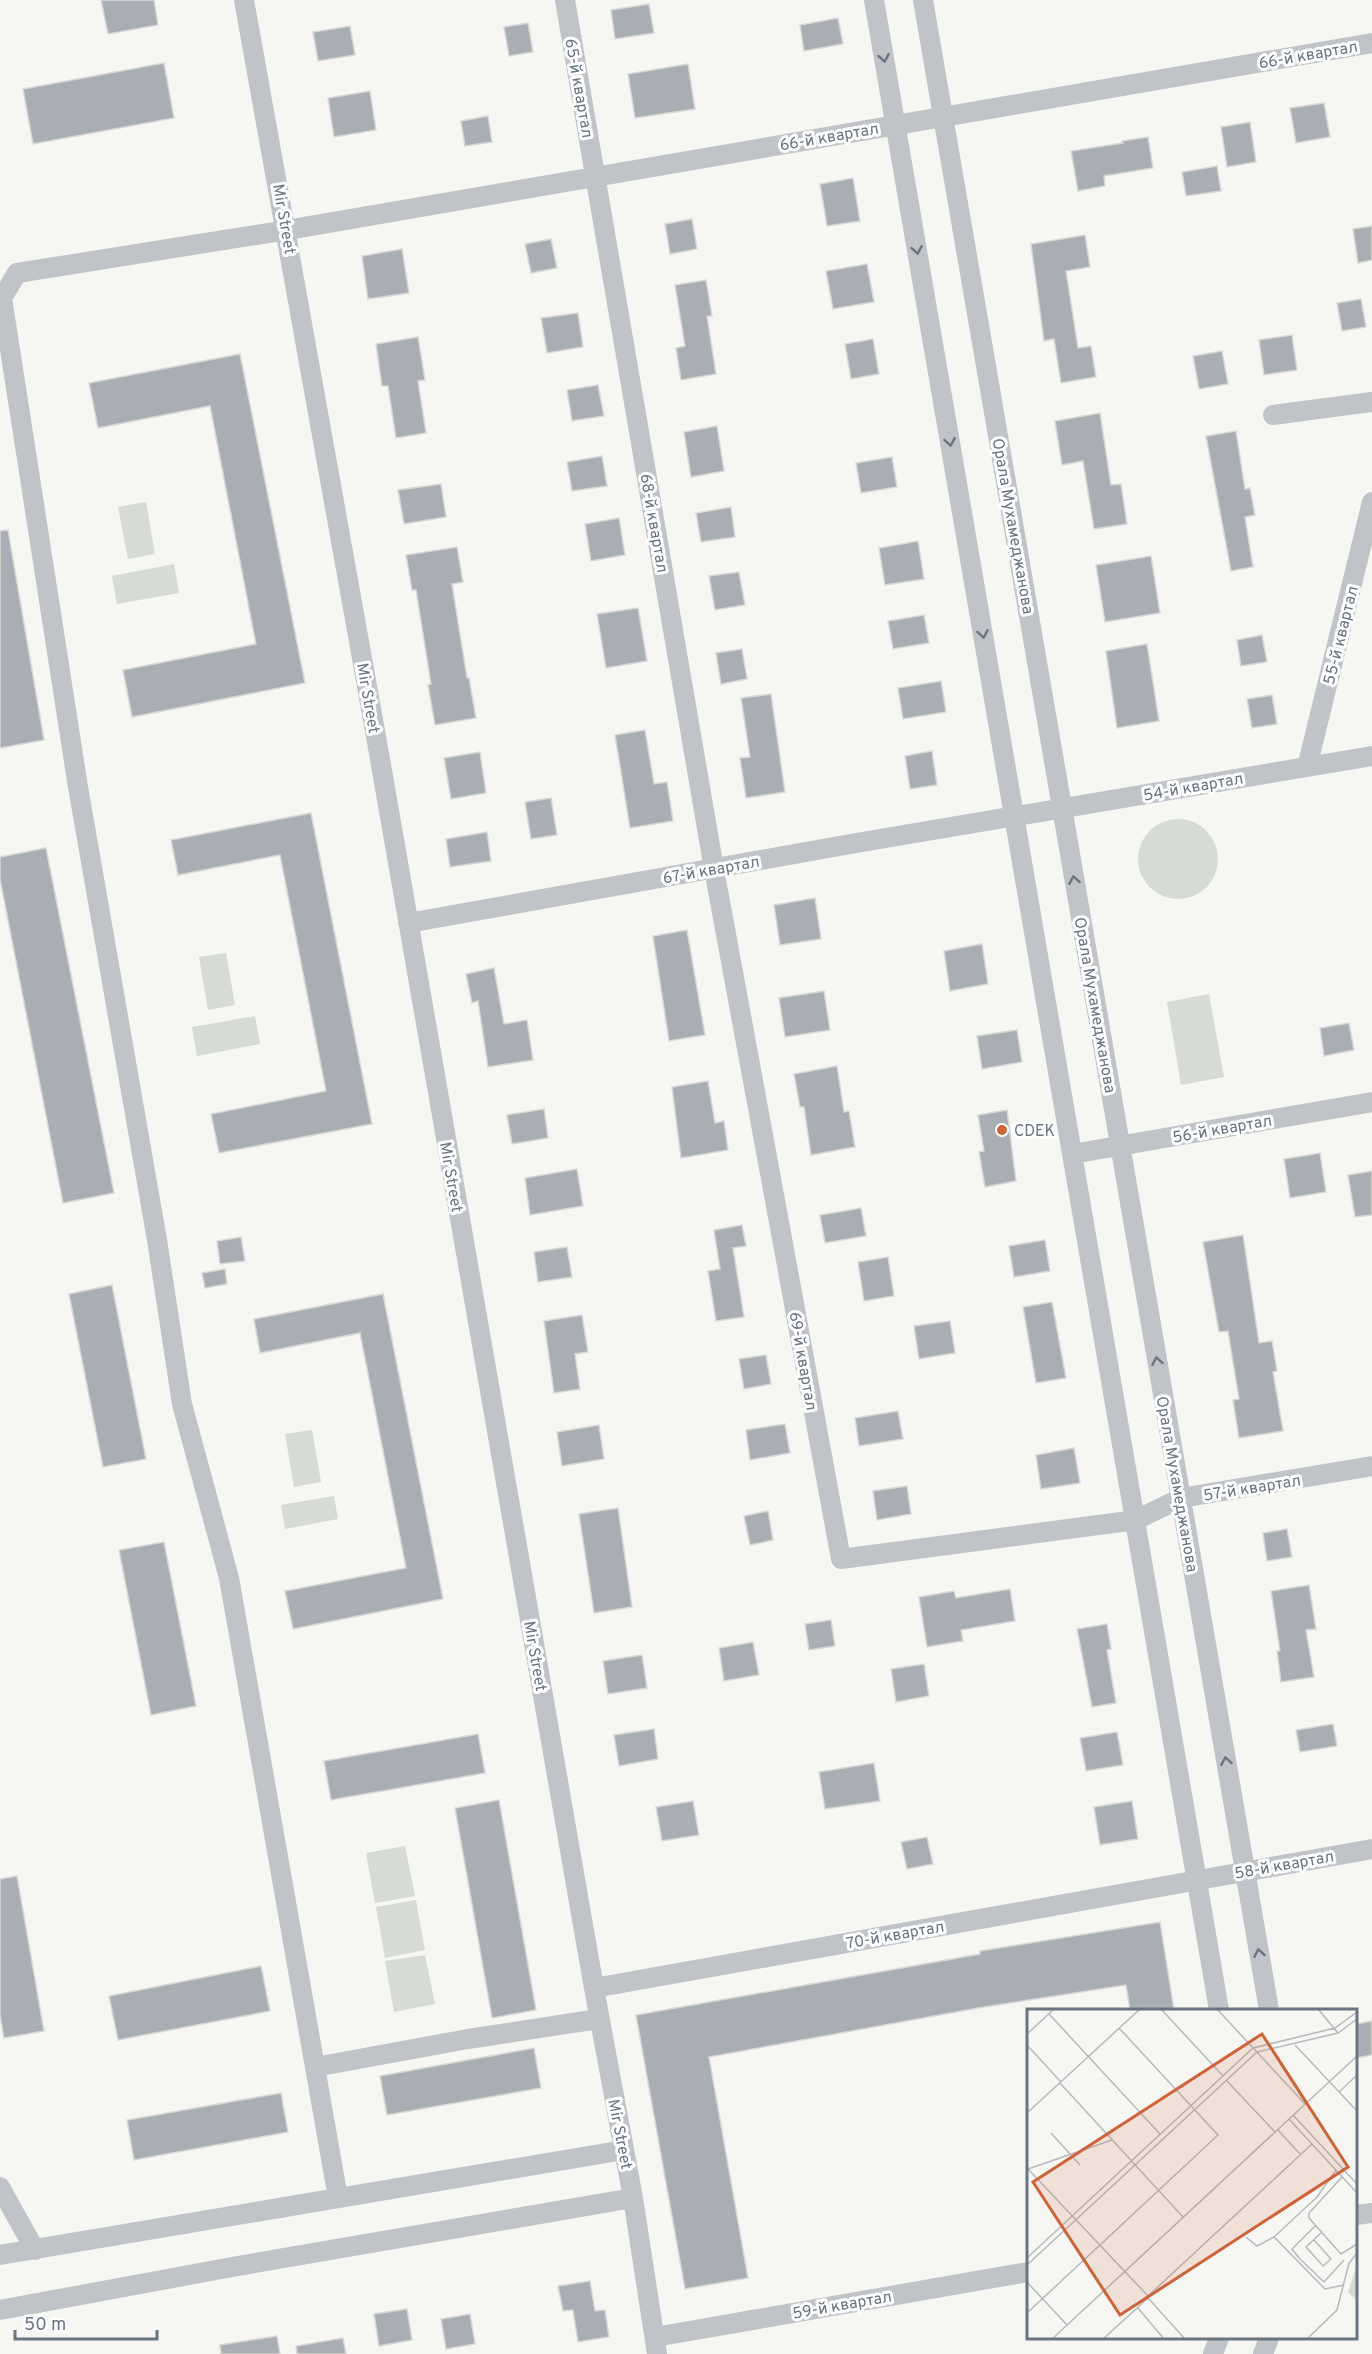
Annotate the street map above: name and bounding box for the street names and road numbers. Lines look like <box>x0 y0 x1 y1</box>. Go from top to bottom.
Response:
street label: 65-й квартал <box>559 37 597 140</box>
street label: 66-й квартал <box>1257 37 1359 75</box>
street label: 66-й квартал <box>778 119 880 157</box>
street label: Mir Street <box>267 183 299 256</box>
street label: Орала Мухамеджанова <box>987 437 1037 616</box>
street label: 68-й квартал <box>634 472 672 575</box>
street label: 55-й квартал <box>1320 584 1364 687</box>
street label: Mir Street <box>351 662 383 735</box>
street label: 54-й квартал <box>1142 769 1245 807</box>
street label: 67-й квартал <box>661 853 761 889</box>
street label: Орала Мухамеджанова <box>1069 916 1119 1095</box>
street label: 56-й квартал <box>1171 1111 1274 1149</box>
street label: Mir Street <box>434 1141 466 1214</box>
street label: 69-й квартал <box>784 1311 821 1412</box>
street label: Орала Мухамеджанова <box>1151 1395 1201 1574</box>
street label: 57-й квартал <box>1202 1471 1302 1507</box>
street label: Mir Street <box>518 1620 550 1693</box>
street label: 58-й квартал <box>1233 1847 1336 1885</box>
street label: 70-й квартал <box>845 1918 946 1954</box>
street label: Mir Street <box>602 2098 636 2171</box>
street label: 59-й квартал <box>791 2287 894 2325</box>

